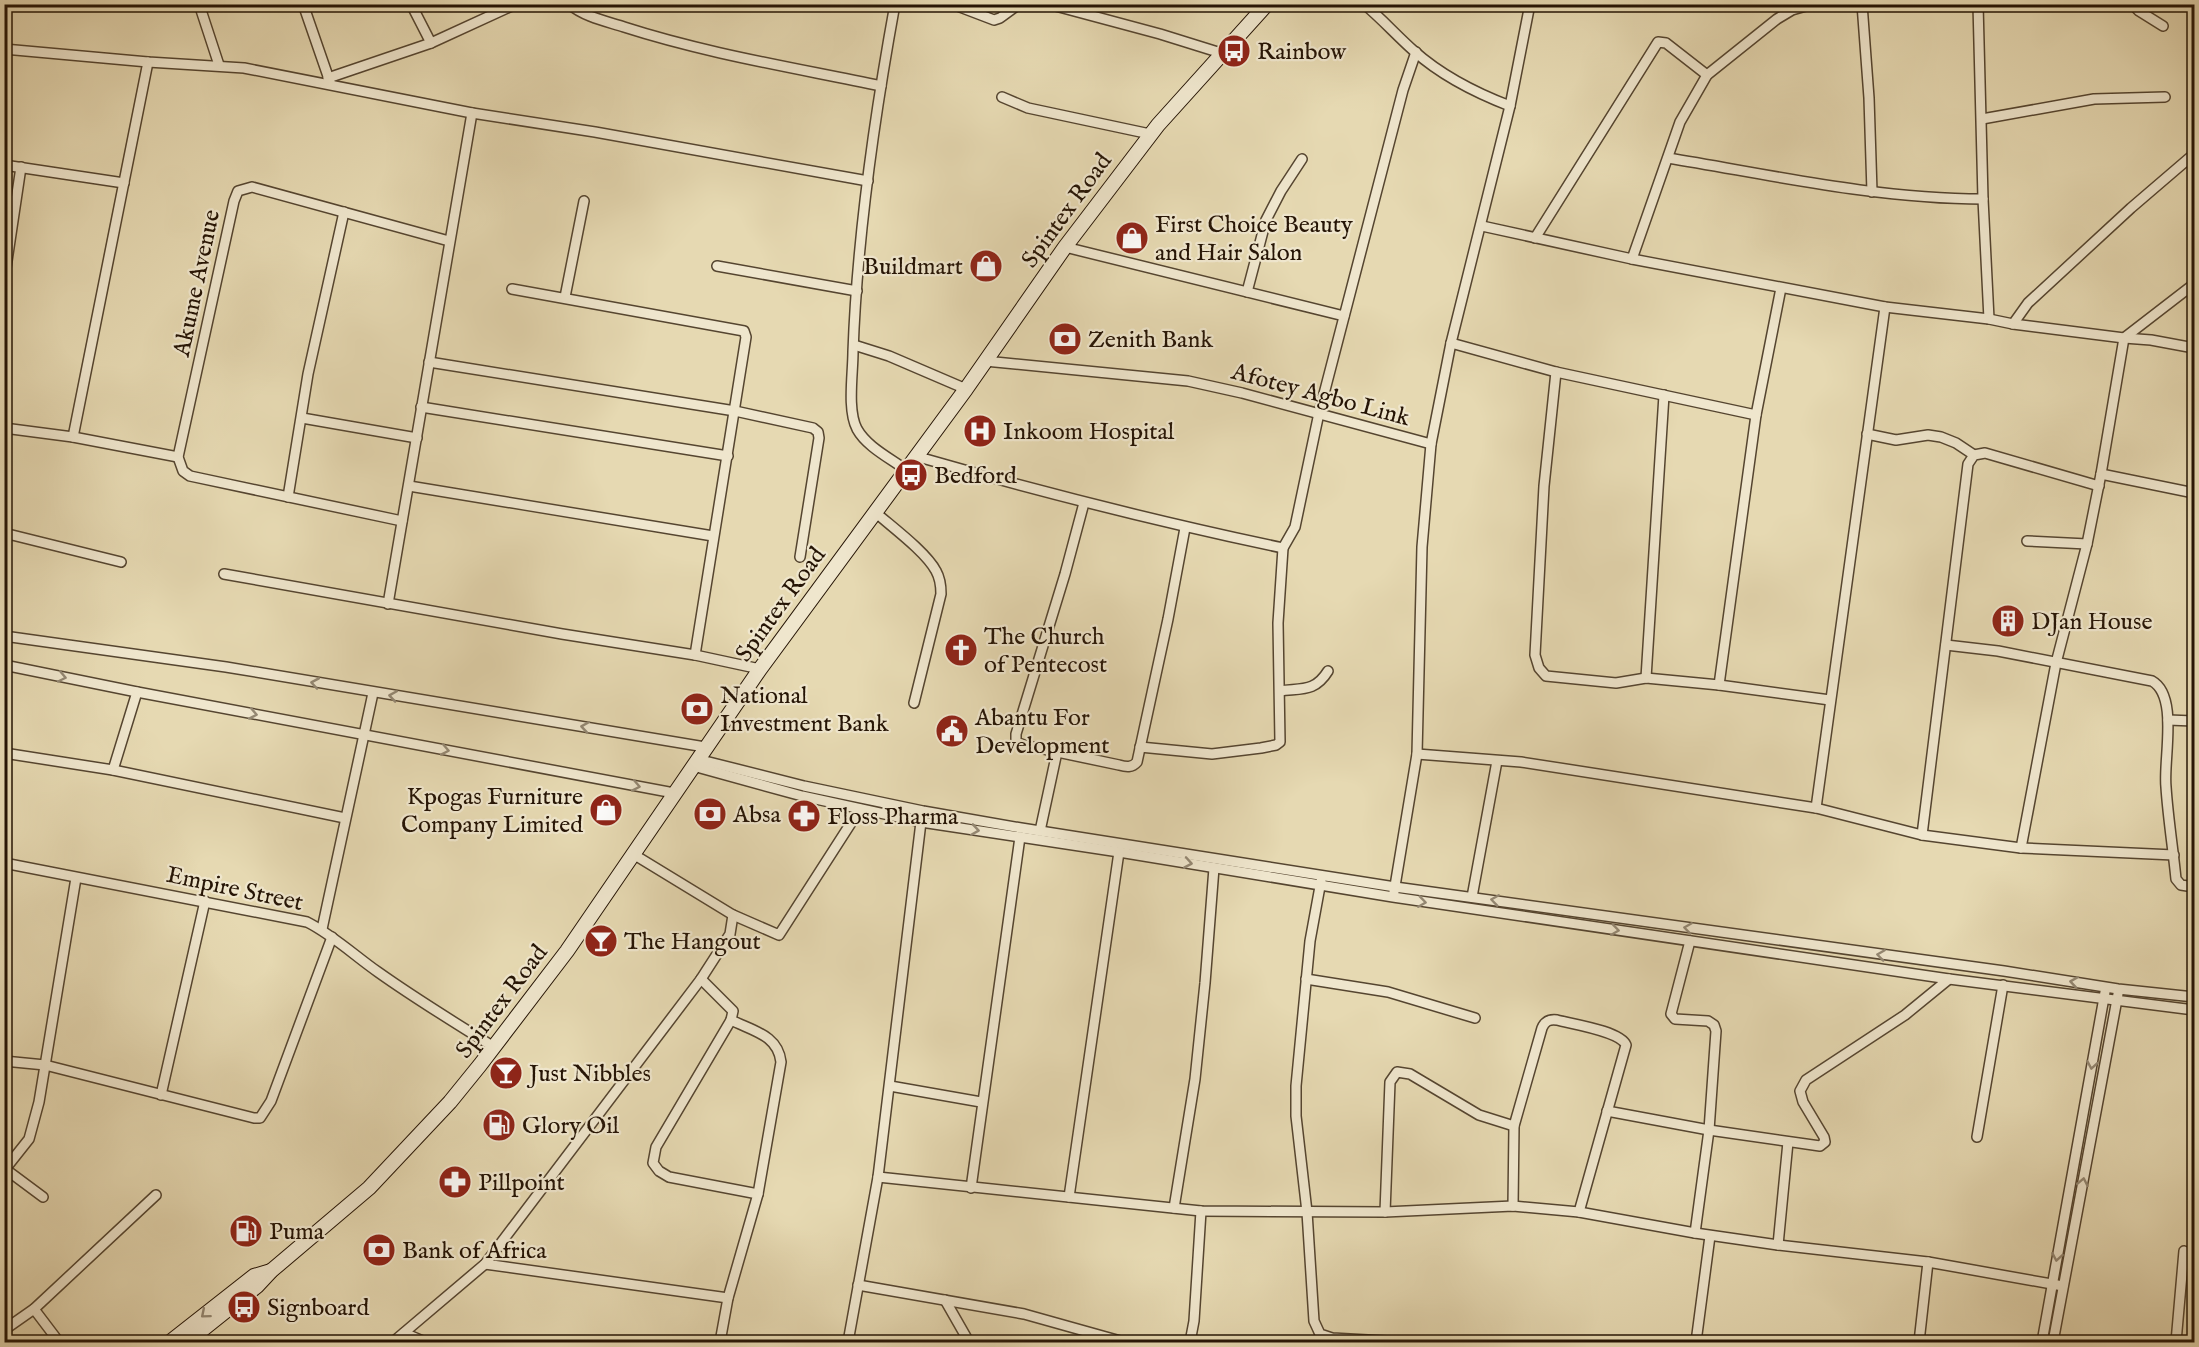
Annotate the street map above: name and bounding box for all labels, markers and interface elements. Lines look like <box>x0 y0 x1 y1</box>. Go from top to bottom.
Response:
bus stop icon: Rainbow <box>1216 33 1252 69</box>
place label: Rainbow <box>1257 37 1347 68</box>
street label: Spintex Road <box>1015 147 1119 275</box>
street label: Akume Avenue <box>167 207 228 361</box>
place label: First Choice Beauty and Hair Salon <box>1155 210 1353 269</box>
shop icon: First Choice Beauty and Hair Salon <box>1114 220 1150 256</box>
shop icon: Buildmart <box>968 248 1004 284</box>
place label: Buildmart <box>863 252 963 283</box>
bank icon: Zenith Bank <box>1047 321 1083 357</box>
place label: Zenith Bank <box>1088 325 1213 356</box>
street label: Afotey Agbo Link <box>1227 356 1413 434</box>
hospital icon: Inkoom Hospital <box>962 413 998 449</box>
place label: Inkoom Hospital <box>1003 417 1175 448</box>
bus stop icon: Bedford <box>893 457 929 493</box>
place label: Bedford <box>934 461 1017 492</box>
street label: Spintex Road <box>729 541 833 669</box>
building icon: DJan House <box>1990 603 2026 639</box>
place label: DJan House <box>2031 607 2152 638</box>
place label: The Church of Pentecost <box>984 622 1107 681</box>
church icon: The Church of Pentecost <box>943 632 979 668</box>
one-way arrow <box>56 670 66 683</box>
one-way arrow <box>310 677 320 690</box>
place label: National Investment Bank <box>720 681 889 740</box>
one-way arrow <box>388 690 398 703</box>
bank icon: National Investment Bank <box>679 691 715 727</box>
place label: Abantu For Development <box>974 703 1110 762</box>
one-way arrow <box>248 707 258 720</box>
public building icon: Abantu For Development <box>934 713 970 749</box>
one-way arrow <box>581 721 590 733</box>
one-way arrow <box>440 744 449 756</box>
one-way arrow <box>631 779 641 792</box>
place label: Kpogas Furniture Company Limited <box>401 782 583 841</box>
shop icon: Kpogas Furniture Company Limited <box>588 792 624 828</box>
bank icon: Absa <box>692 796 728 832</box>
pharmacy icon: Floss Pharma <box>786 798 822 834</box>
place label: Absa <box>732 800 781 831</box>
place label: Floss Pharma <box>827 802 959 833</box>
one-way arrow <box>970 824 979 836</box>
one-way arrow <box>1183 857 1193 869</box>
street label: Empire Street <box>163 860 306 919</box>
one-way arrow <box>1490 894 1499 907</box>
one-way arrow <box>1417 895 1427 907</box>
one-way arrow <box>1683 922 1692 934</box>
bar icon: The Hangout <box>583 923 619 959</box>
one-way arrow <box>1610 923 1619 935</box>
place label: The Hangout <box>624 927 761 958</box>
street label: Spintex Road <box>449 939 555 1065</box>
one-way arrow <box>1876 949 1886 961</box>
one-way arrow <box>2069 976 2079 989</box>
bar icon: Just Nibbles <box>488 1055 524 1091</box>
place label: Just Nibbles <box>526 1059 651 1090</box>
one-way arrow <box>2086 1060 2099 1070</box>
fuel station icon: Glory Oil <box>481 1107 517 1143</box>
place label: Glory Oil <box>522 1111 620 1142</box>
pharmacy icon: Pillpoint <box>437 1164 473 1200</box>
place label: Pillpoint <box>478 1168 565 1199</box>
one-way arrow <box>2076 1177 2089 1187</box>
fuel station icon: Puma <box>228 1213 264 1249</box>
place label: Puma <box>269 1217 325 1248</box>
bank icon: Bank of Africa <box>361 1232 397 1268</box>
place label: Bank of Africa <box>402 1236 547 1267</box>
one-way arrow <box>2052 1253 2064 1262</box>
bus stop icon: Signboard <box>226 1289 262 1325</box>
place label: Signboard <box>267 1293 369 1324</box>
one-way arrow <box>201 1307 212 1318</box>

